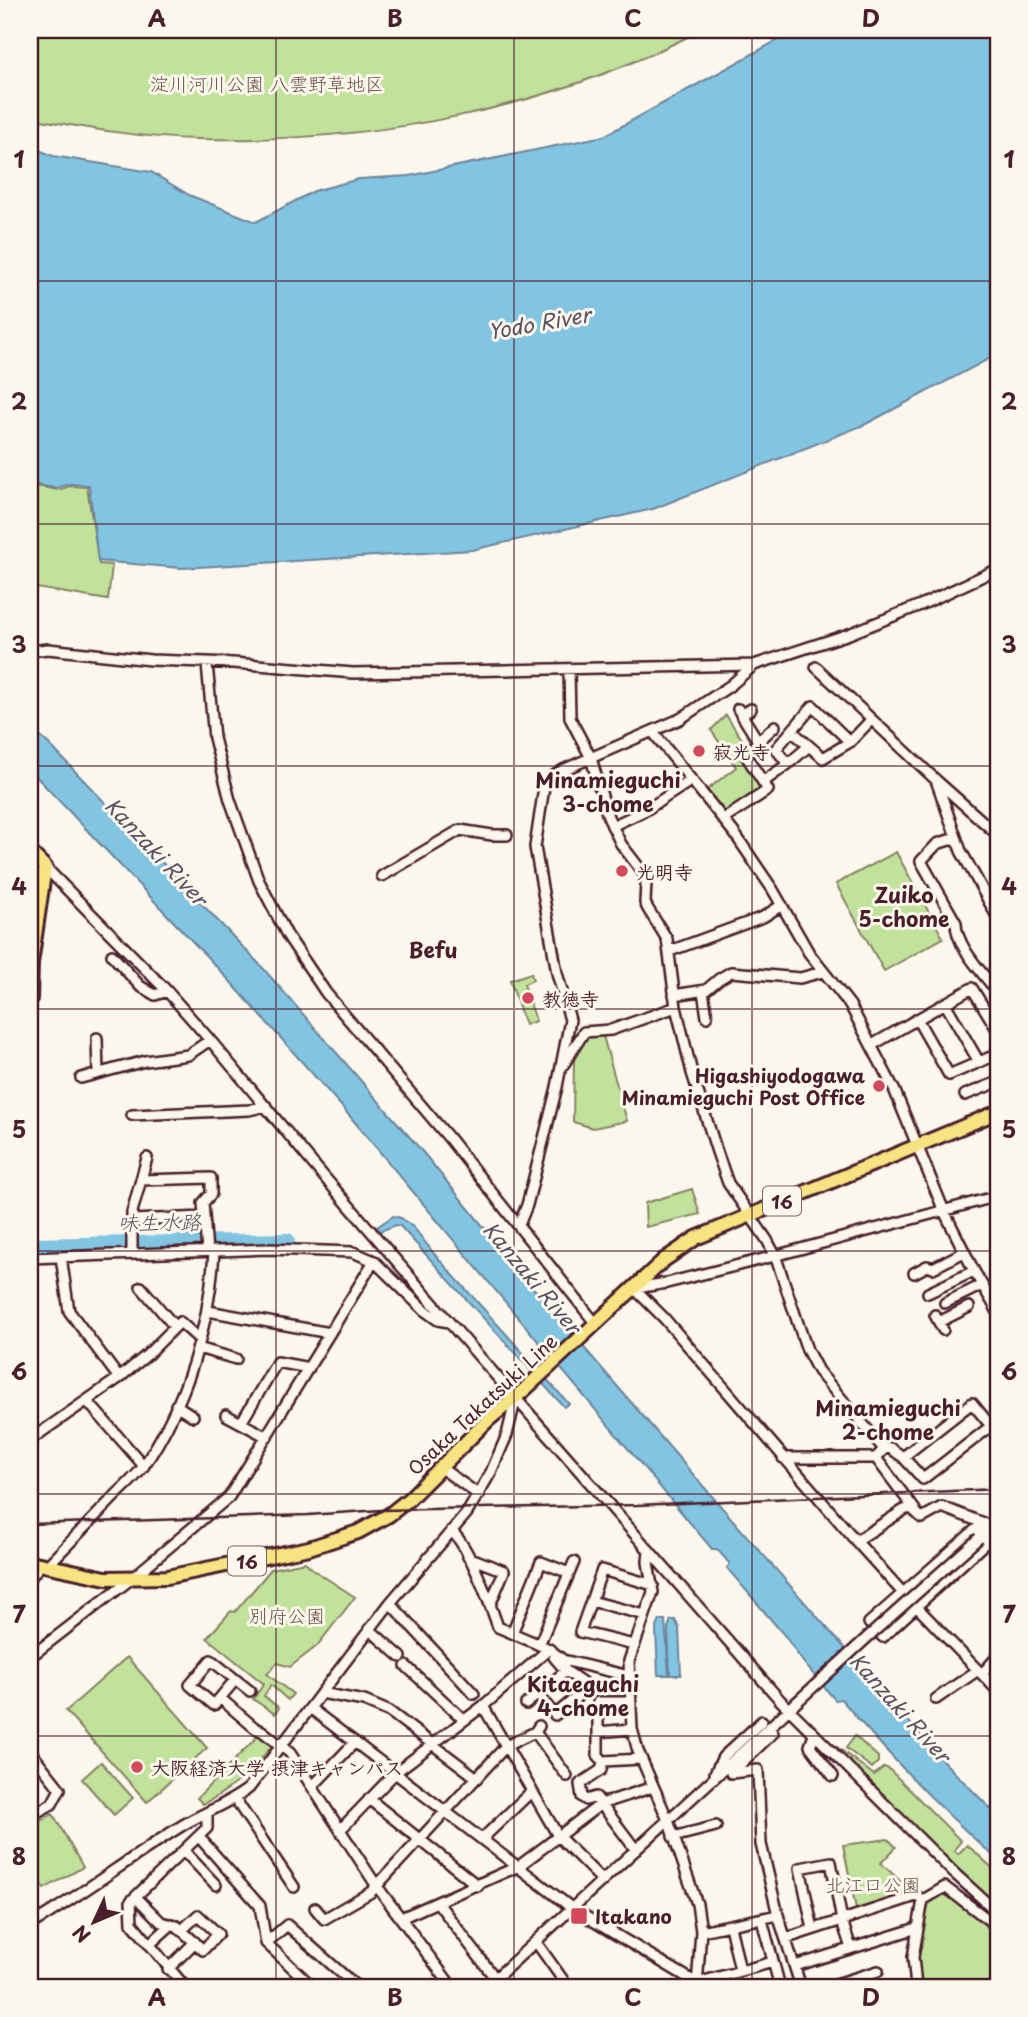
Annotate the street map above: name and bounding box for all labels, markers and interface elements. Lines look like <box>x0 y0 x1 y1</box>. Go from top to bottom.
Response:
text: A <box>148 0 166 35</box>
text: B <box>387 0 403 35</box>
text: C <box>624 0 642 35</box>
text: D <box>862 0 880 35</box>
park label: 淀川河川公園 八雲野草地区 <box>150 69 384 97</box>
text: 1 <box>14 141 25 176</box>
text: 1 <box>1004 141 1015 176</box>
water label: Yodo River <box>485 297 595 347</box>
text: 2 <box>11 383 27 418</box>
text: 2 <box>1001 383 1017 418</box>
text: 3 <box>11 626 27 661</box>
text: 3 <box>1001 626 1017 661</box>
place label: 寂光寺 <box>713 737 770 765</box>
marker: 寂光寺 <box>691 743 707 759</box>
district label: Minamieguchi 3-chome <box>535 763 681 819</box>
water label: Kanzaki River <box>98 790 217 914</box>
place label: 光明寺 <box>636 857 693 885</box>
marker: 光明寺 <box>614 863 630 879</box>
text: 4 <box>11 868 27 903</box>
text: 4 <box>1001 868 1017 903</box>
district label: Zuiko 5-chome <box>859 878 949 934</box>
district label: Befu <box>408 933 458 965</box>
place label: 教徳寺 <box>542 984 599 1012</box>
marker: 教徳寺 <box>520 990 536 1006</box>
place label: Higashiyodogawa Minamieguchi Post Office <box>622 1061 865 1111</box>
marker: Higashiyodogawa Minamieguchi Post Office <box>871 1078 887 1094</box>
text: 5 <box>12 1111 26 1146</box>
text: 5 <box>1002 1111 1016 1146</box>
road number: 16 <box>763 1186 801 1216</box>
water label: 味生水路 <box>117 1204 202 1238</box>
water label: Kanzaki River <box>477 1214 591 1342</box>
street label: Osaka Takatsuki Line <box>401 1327 563 1481</box>
text: 6 <box>11 1353 27 1388</box>
text: 6 <box>1001 1353 1017 1388</box>
district label: Minamieguchi 2-chome <box>815 1391 961 1447</box>
road number: 16 <box>228 1546 266 1576</box>
text: 7 <box>12 1596 26 1631</box>
text: 7 <box>1002 1596 1016 1631</box>
park label: 別府公園 <box>249 1601 325 1629</box>
water label: Kanzaki River <box>843 1645 961 1771</box>
district label: Kitaeguchi 4-chome <box>527 1667 639 1723</box>
place label: 大阪経済大学 摂津キャンパス <box>151 1753 403 1781</box>
marker: 大阪経済大学 摂津キャンパス <box>129 1759 145 1775</box>
text: 8 <box>12 1838 26 1873</box>
text: 8 <box>1002 1838 1016 1873</box>
park label: 北江口公園 <box>825 1870 921 1898</box>
north arrow <box>60 1888 130 1958</box>
place label: Itakano <box>595 1902 672 1930</box>
marker: Itakano <box>569 1906 589 1926</box>
text: N <box>66 1919 96 1950</box>
text: A <box>148 1979 166 2014</box>
text: B <box>387 1979 403 2014</box>
text: C <box>624 1979 642 2014</box>
text: D <box>862 1979 880 2014</box>

